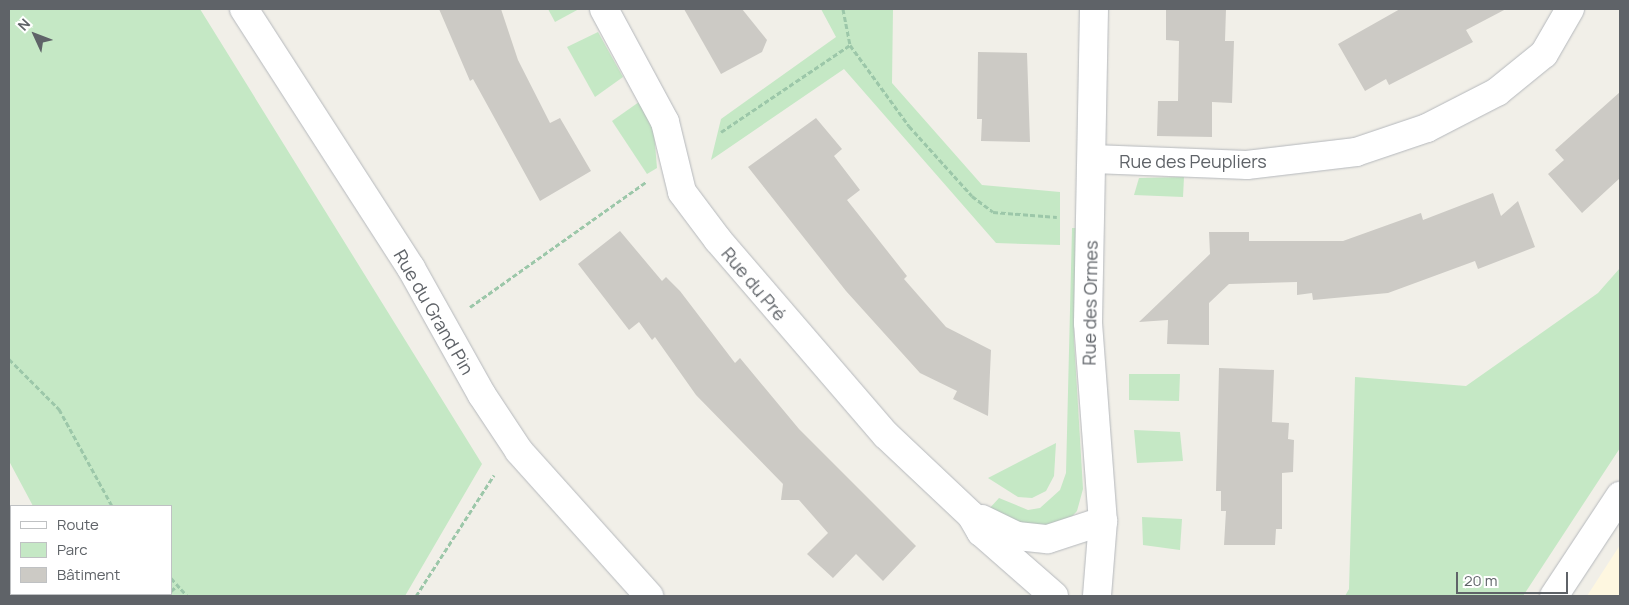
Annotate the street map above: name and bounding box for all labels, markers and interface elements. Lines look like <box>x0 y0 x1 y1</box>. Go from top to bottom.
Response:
north arrow <box>10 10 60 60</box>
text: N <box>13 14 34 35</box>
street label: Rue des Peupliers <box>1119 150 1267 172</box>
street label: Rue des Ormes <box>1078 240 1102 366</box>
street label: Rue du Pré <box>717 243 791 325</box>
street label: Rue du Grand Pin <box>389 246 479 378</box>
legend <box>10 505 172 595</box>
text: Route <box>57 514 99 535</box>
text: Parc <box>57 539 88 560</box>
scale bar <box>1459 562 1572 594</box>
text: Bâtiment <box>57 564 120 585</box>
text: 20 m <box>1464 570 1497 591</box>

